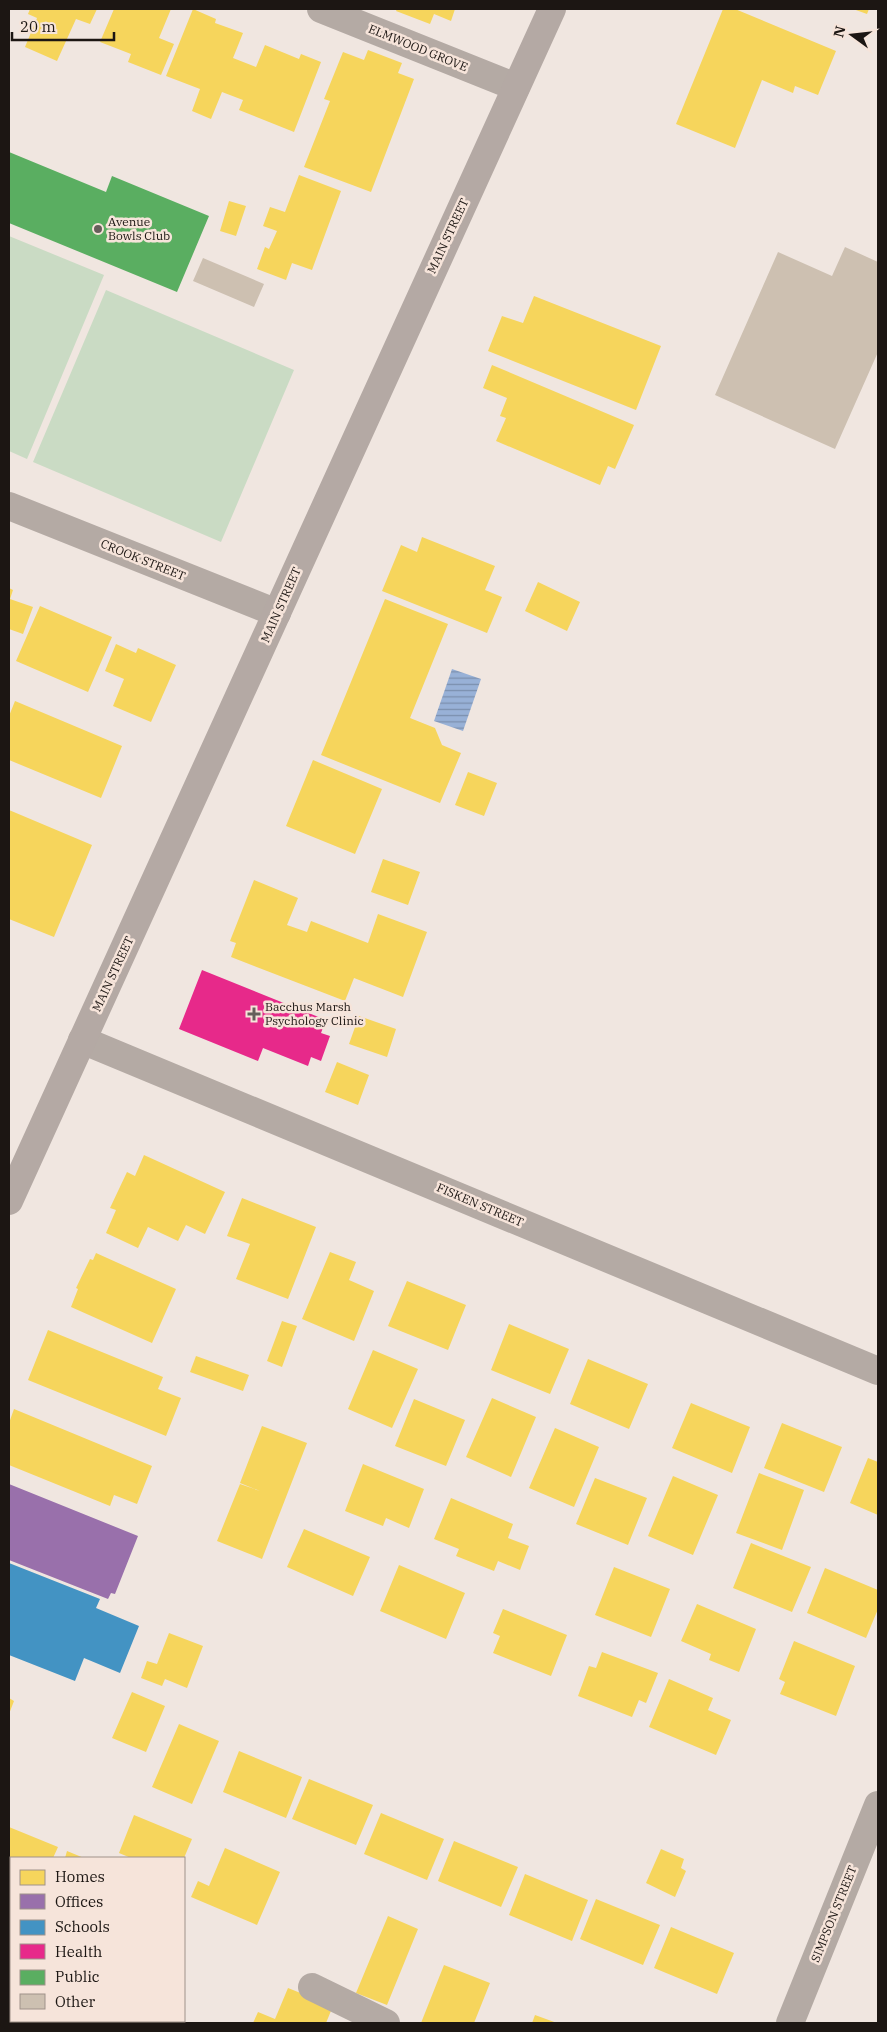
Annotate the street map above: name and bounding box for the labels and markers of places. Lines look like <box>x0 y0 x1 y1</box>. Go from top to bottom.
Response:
place label: Avenue Bowls Club <box>108 214 170 243</box>
marker: Avenue Bowls Club <box>92 223 104 235</box>
place label: Bacchus Marsh Psychology Clinic <box>265 999 364 1028</box>
marker: Bacchus Marsh Psychology Clinic <box>247 1007 261 1021</box>

